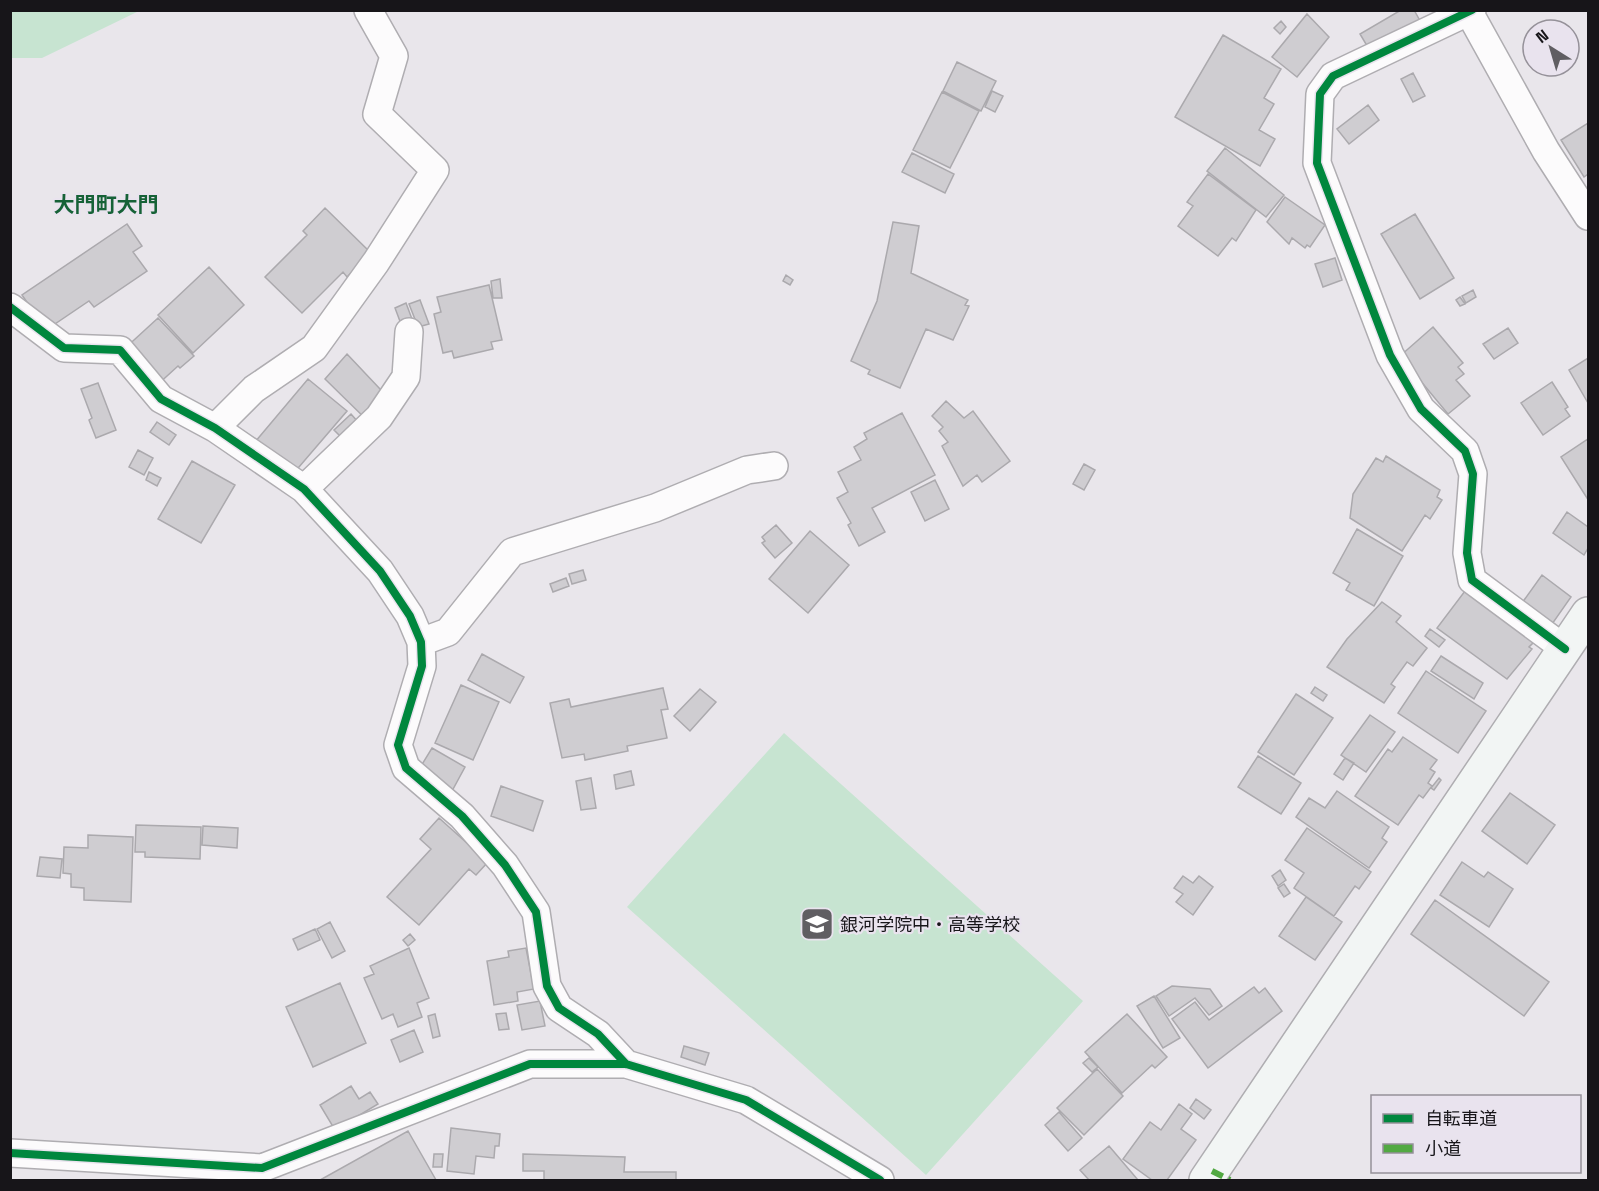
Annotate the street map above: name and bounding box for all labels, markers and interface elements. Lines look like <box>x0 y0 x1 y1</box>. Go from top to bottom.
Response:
north arrow <box>1521 18 1581 78</box>
text: N <box>1532 25 1553 48</box>
district label: 大門町大門 <box>54 191 159 218</box>
school or university icon: 銀河学院中・高等学校 <box>799 906 835 942</box>
place label: 銀河学院中・高等学校 <box>840 913 1020 936</box>
legend <box>1371 1095 1581 1173</box>
text: 自転車道 <box>1425 1107 1497 1130</box>
text: 小道 <box>1425 1137 1461 1160</box>

